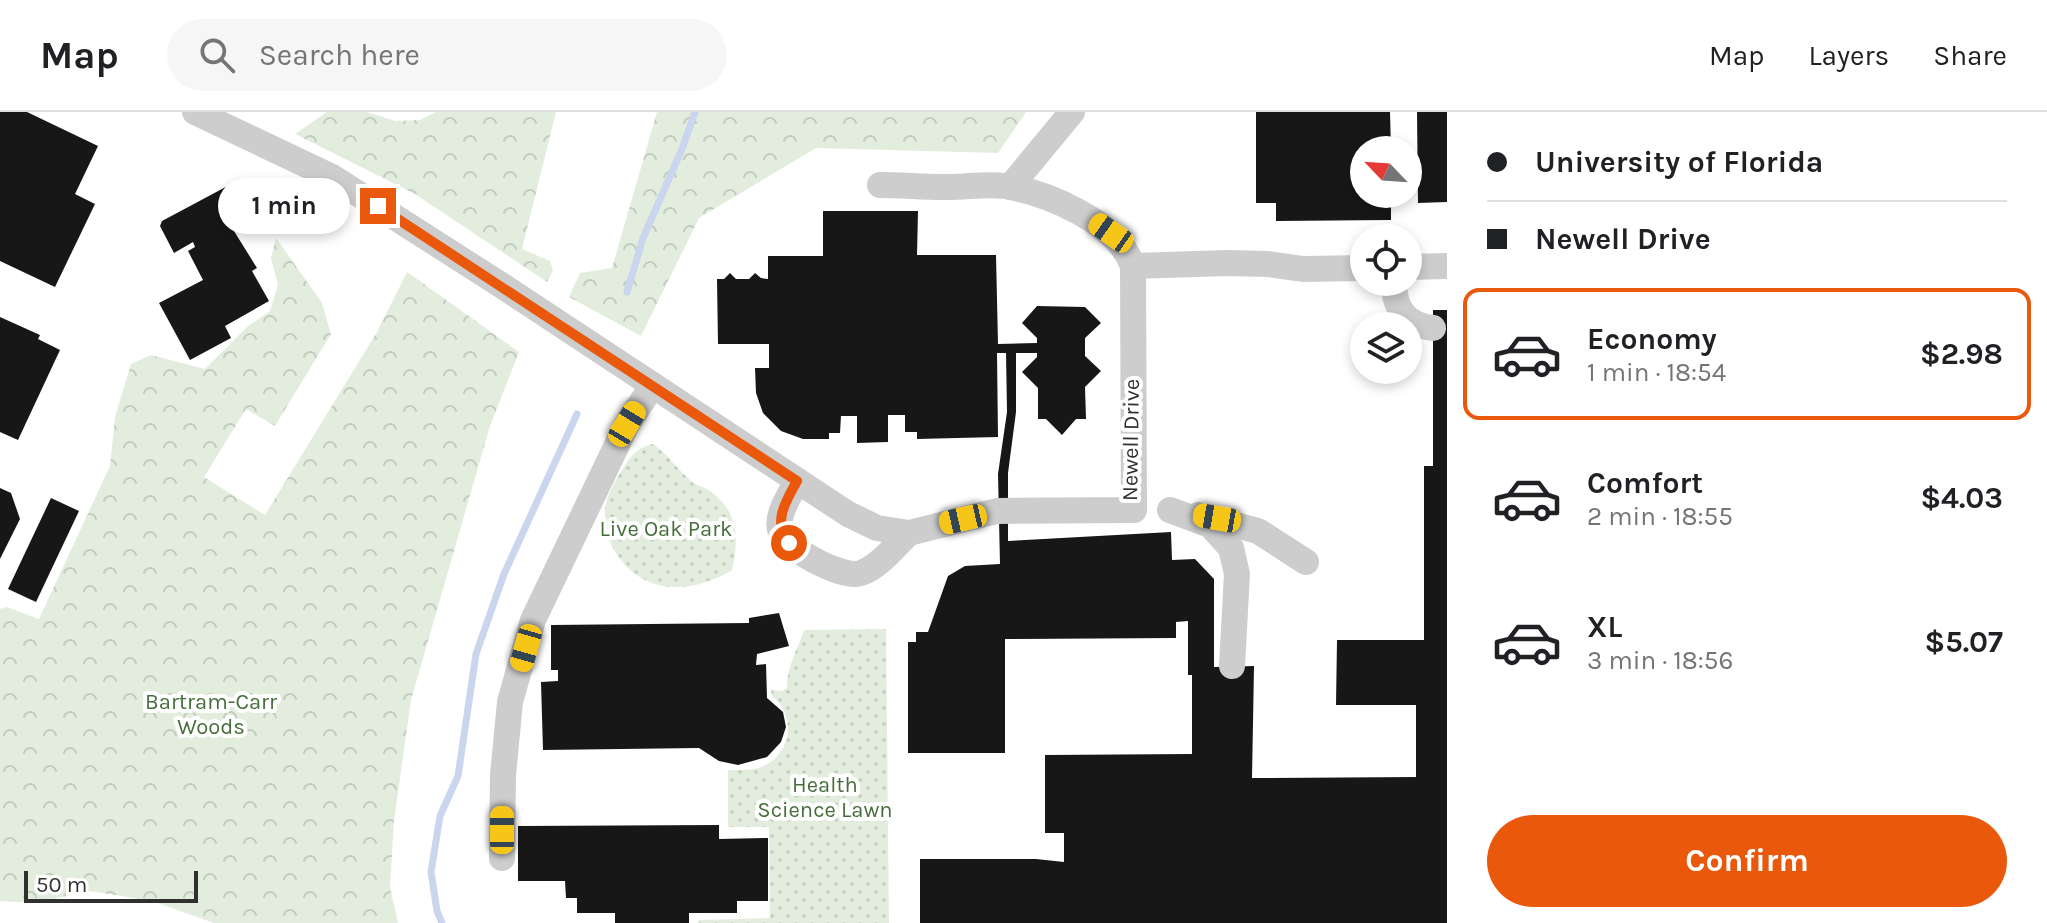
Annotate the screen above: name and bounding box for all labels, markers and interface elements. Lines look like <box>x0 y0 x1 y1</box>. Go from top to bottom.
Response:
search box <box>167 19 727 91</box>
text: Map <box>40 33 119 78</box>
icon: search <box>195 33 239 77</box>
text: Search here <box>259 37 420 73</box>
text: Map <box>1709 39 1764 72</box>
text: Layers <box>1808 39 1889 72</box>
text: Share <box>1933 39 2007 72</box>
north arrow <box>1350 136 1422 208</box>
map controls <box>1350 136 1422 384</box>
text: University of Florida <box>1535 144 1823 180</box>
callout: 1 min <box>218 178 350 234</box>
route end <box>360 188 396 224</box>
text: 1 min <box>251 190 317 221</box>
car <box>1084 209 1138 257</box>
text: Newell Drive <box>1535 221 1711 257</box>
button: locate <box>1350 224 1422 296</box>
button: layers <box>1350 312 1422 384</box>
icon: car <box>1491 318 1563 390</box>
text: Economy <box>1587 321 1717 357</box>
text: $2.98 <box>1920 336 2003 372</box>
text: 1 min · 18:54 <box>1587 357 1726 388</box>
street label: Newell Drive <box>1117 379 1145 501</box>
car <box>604 397 650 451</box>
icon: car <box>1491 462 1563 534</box>
text: Comfort <box>1587 465 1703 501</box>
text: $4.03 <box>1920 480 2003 516</box>
text: 2 min · 18:55 <box>1587 501 1733 532</box>
car <box>937 502 989 536</box>
car <box>1191 502 1243 534</box>
park label: Live Oak Park <box>600 516 733 542</box>
route start <box>771 525 807 561</box>
icon: car <box>1491 606 1563 678</box>
text: XL <box>1587 609 1622 645</box>
car <box>508 622 544 674</box>
text: $5.07 <box>1925 624 2003 660</box>
text: 3 min · 18:56 <box>1587 645 1733 676</box>
park label: Bartram-Carr Woods <box>145 689 277 740</box>
park label: Health Science Lawn <box>757 772 893 823</box>
car <box>490 806 514 854</box>
button: Confirm <box>1487 815 2007 907</box>
scale bar <box>24 867 198 903</box>
text: 50 m <box>36 872 87 898</box>

